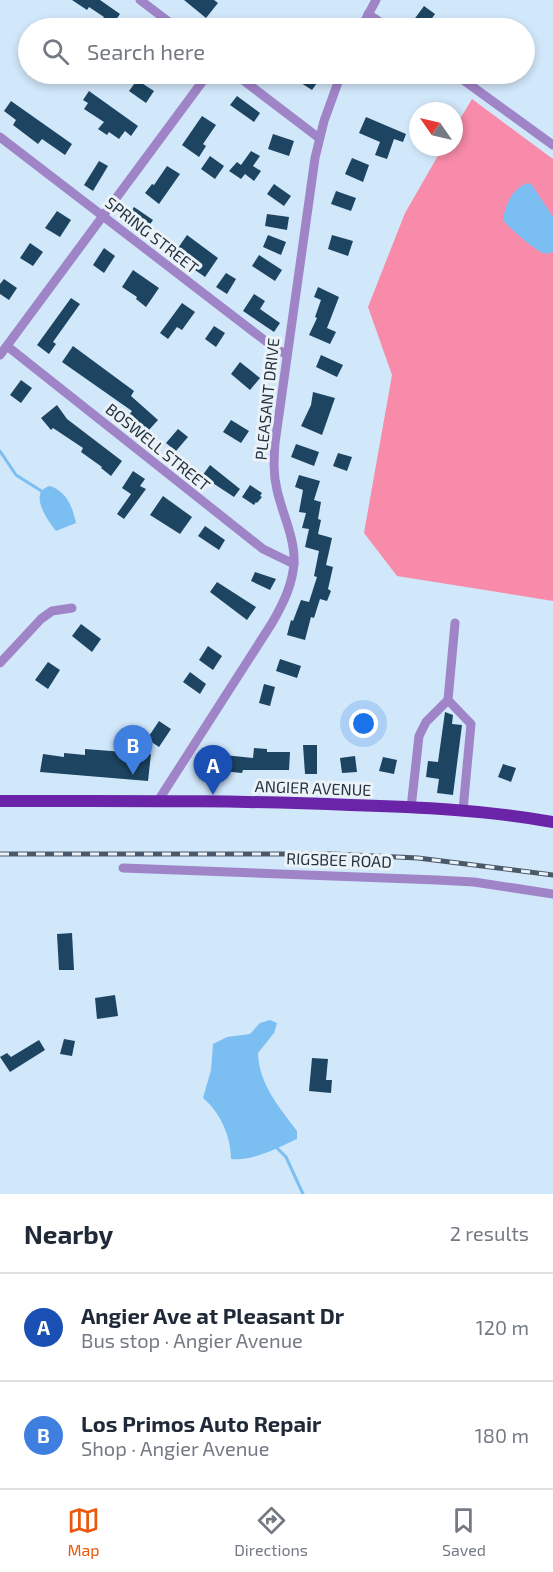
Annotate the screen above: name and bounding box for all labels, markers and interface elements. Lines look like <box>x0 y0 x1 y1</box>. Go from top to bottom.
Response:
search box <box>18 18 535 84</box>
icon: search <box>39 35 72 68</box>
text: Search here <box>87 38 205 64</box>
north arrow <box>409 102 463 156</box>
street label: SPRING STREET <box>102 192 203 277</box>
street label: PLEASANT DRIVE <box>251 337 282 461</box>
street label: BOSWELL STREET <box>102 399 214 495</box>
your location <box>349 709 378 738</box>
pin: B <box>114 726 152 775</box>
pin: A <box>194 746 232 795</box>
street label: ANGIER AVENUE <box>254 776 372 799</box>
street label: RIGSBEE ROAD <box>286 848 392 871</box>
text: Nearby <box>24 1218 113 1249</box>
text: 2 results <box>450 1221 529 1245</box>
text: Angier Ave at Pleasant Dr <box>81 1302 344 1328</box>
text: A <box>37 1315 50 1339</box>
text: 120 m <box>476 1315 529 1339</box>
text: Bus stop · Angier Avenue <box>81 1328 303 1352</box>
text: Los Primos Auto Repair <box>81 1410 321 1436</box>
text: B <box>37 1423 50 1447</box>
text: 180 m <box>475 1423 529 1447</box>
text: Shop · Angier Avenue <box>81 1436 269 1460</box>
tab: Map <box>67 1504 100 1559</box>
tab: Directions <box>234 1504 308 1559</box>
tab: Saved <box>442 1504 486 1559</box>

